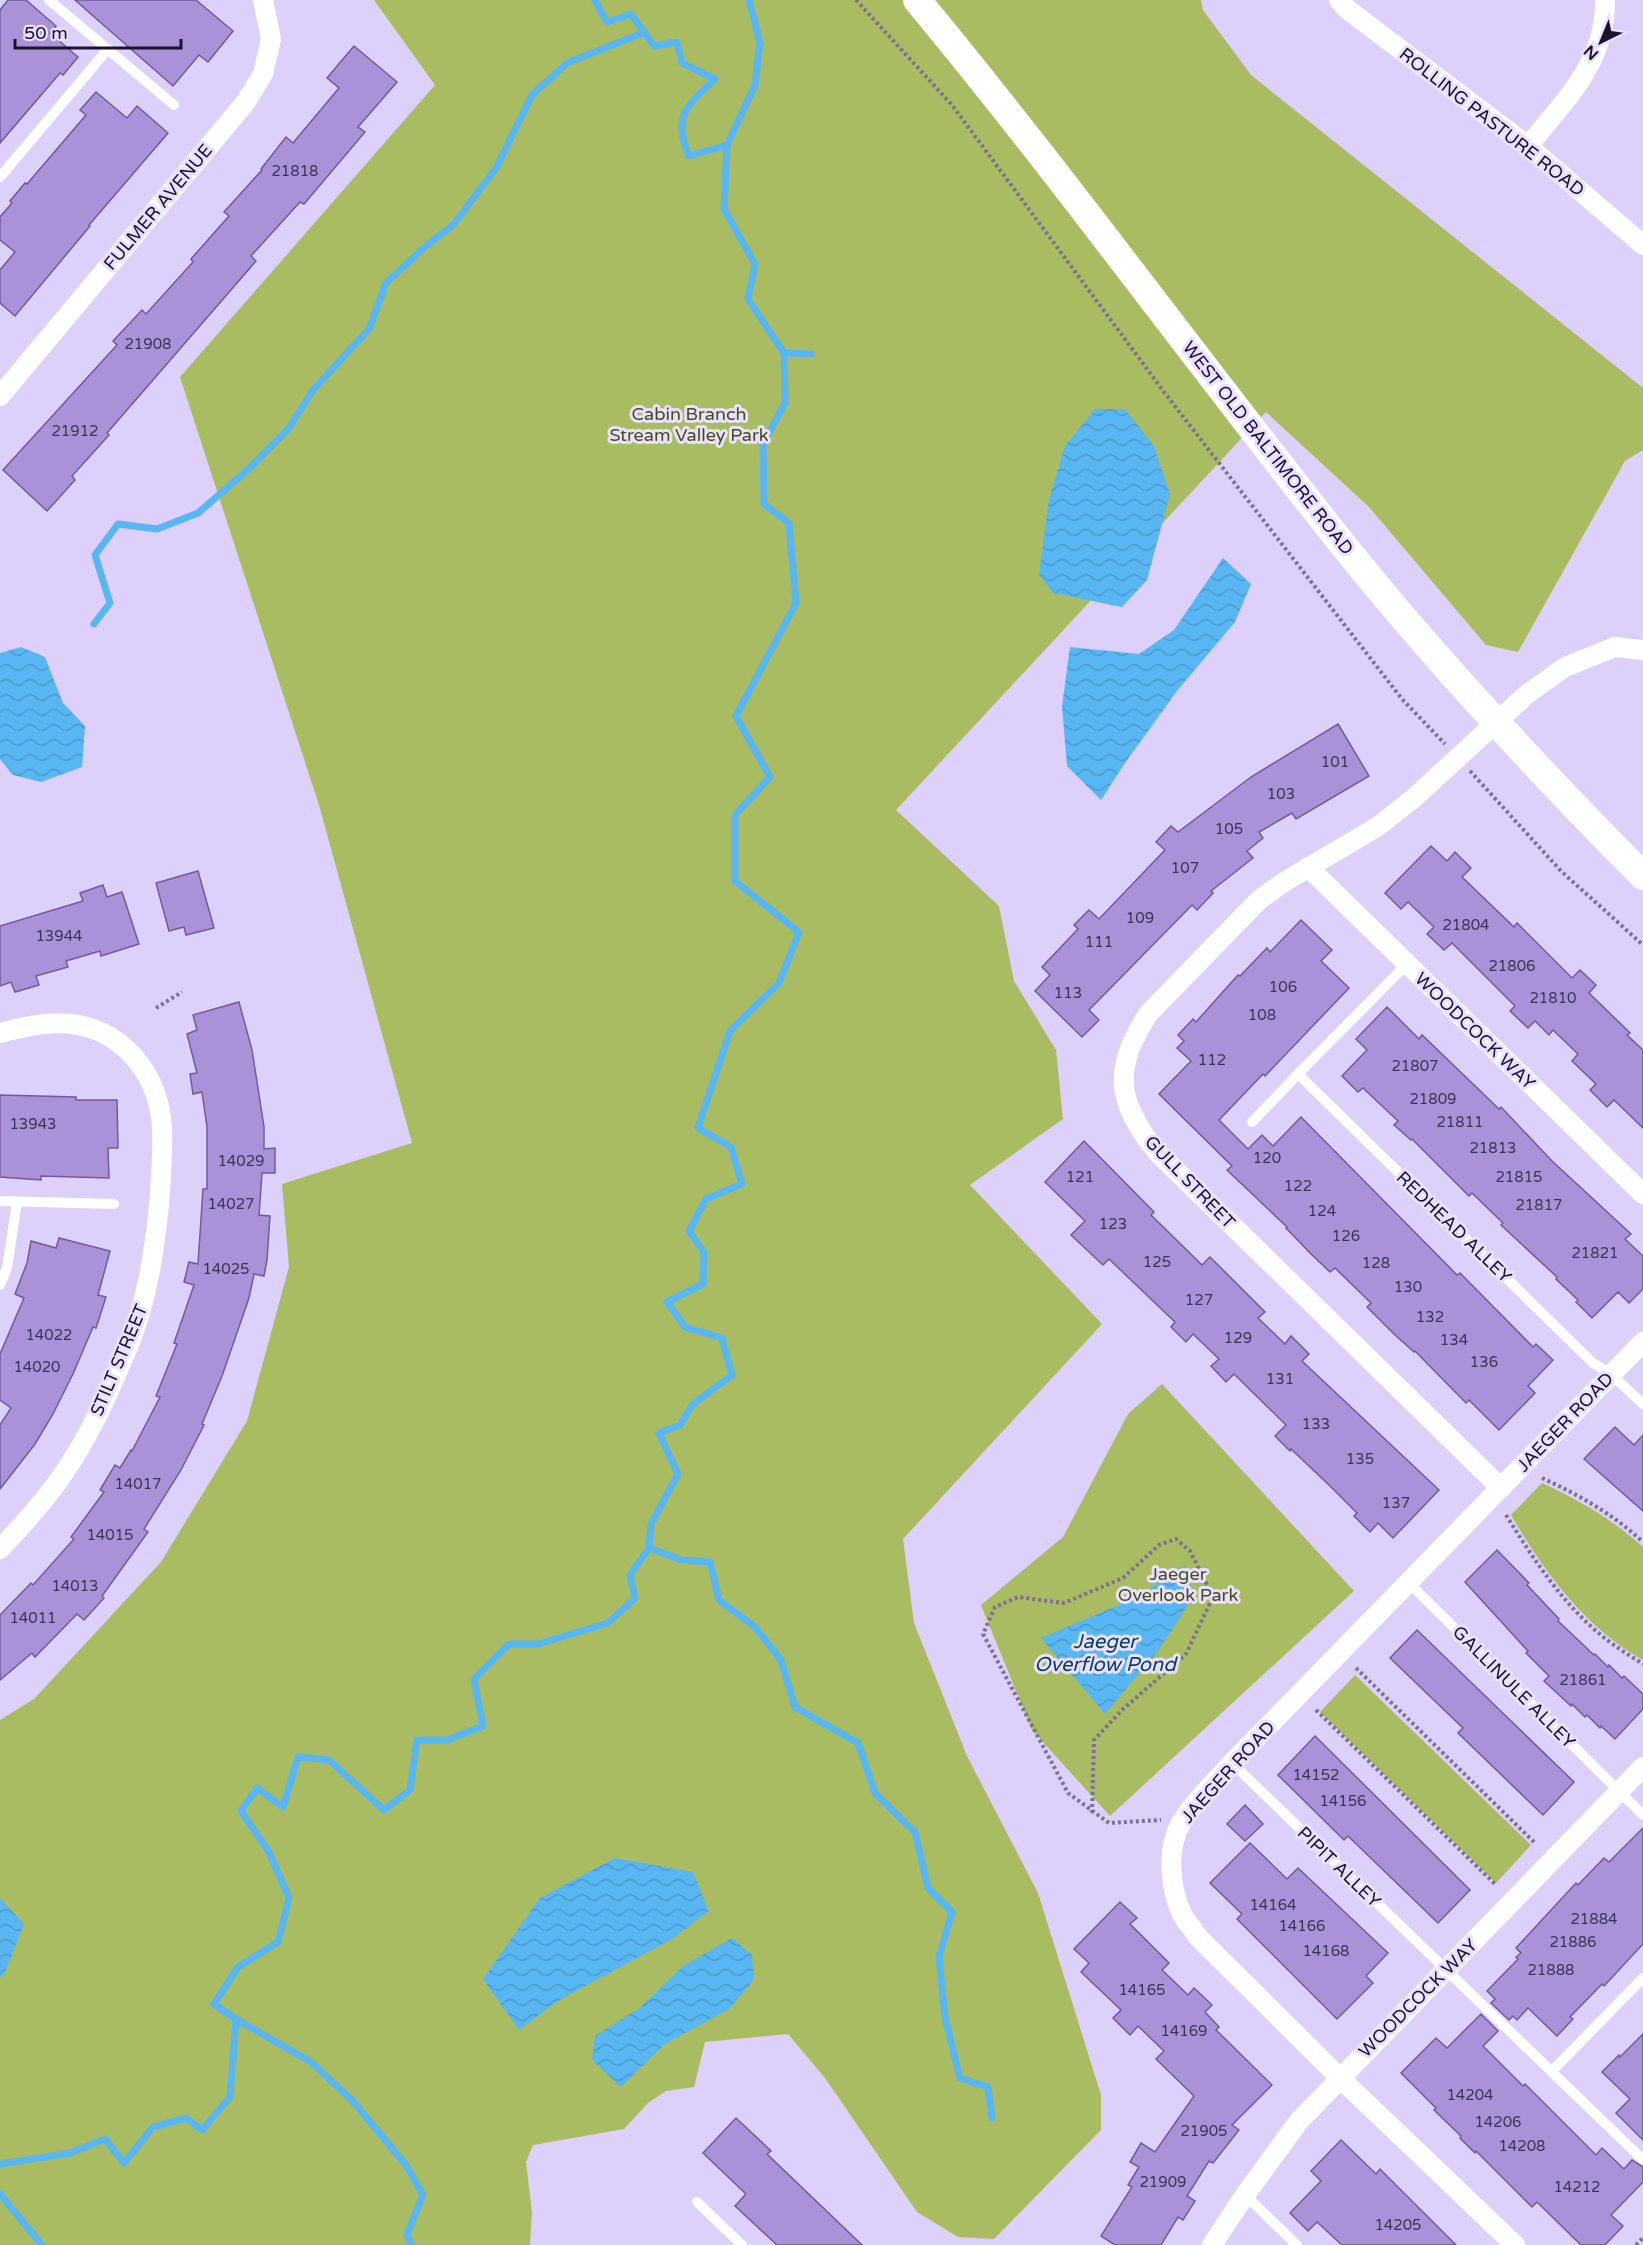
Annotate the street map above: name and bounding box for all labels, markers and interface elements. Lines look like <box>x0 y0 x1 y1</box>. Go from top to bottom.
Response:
scale bar <box>15 12 182 50</box>
north arrow <box>1571 12 1631 72</box>
text: 50 m <box>24 22 68 44</box>
text: N <box>1580 41 1603 64</box>
street label: ROLLING PASTURE ROAD <box>1395 43 1589 201</box>
street label: FULMER AVENUE <box>99 140 217 274</box>
house number: 21818 <box>271 162 319 180</box>
house number: 21908 <box>124 335 172 353</box>
street label: WEST OLD BALTIMORE ROAD <box>1178 337 1358 559</box>
park label: Cabin Branch Stream Valley Park <box>609 403 769 446</box>
house number: 21912 <box>51 422 99 440</box>
house number: 101 <box>1321 753 1349 771</box>
house number: 103 <box>1267 785 1295 803</box>
house number: 105 <box>1215 820 1243 838</box>
house number: 107 <box>1171 859 1199 877</box>
house number: 109 <box>1126 909 1154 927</box>
house number: 21804 <box>1442 916 1490 934</box>
house number: 13944 <box>35 927 83 945</box>
house number: 111 <box>1085 933 1113 951</box>
house number: 21806 <box>1488 957 1536 975</box>
street label: WOODCOCK WAY <box>1410 968 1540 1094</box>
house number: 106 <box>1269 978 1297 996</box>
house number: 113 <box>1054 984 1082 1002</box>
house number: 21810 <box>1529 989 1577 1007</box>
house number: 108 <box>1248 1006 1276 1024</box>
house number: 112 <box>1198 1051 1226 1069</box>
house number: 21807 <box>1391 1057 1439 1075</box>
house number: 21809 <box>1409 1090 1457 1108</box>
house number: 21811 <box>1436 1113 1484 1131</box>
house number: 13943 <box>9 1115 57 1133</box>
street label: GULL STREET <box>1140 1131 1240 1233</box>
house number: 21813 <box>1469 1139 1517 1157</box>
house number: 120 <box>1253 1149 1281 1167</box>
house number: 14029 <box>217 1152 265 1170</box>
street label: REDHEAD ALLEY <box>1392 1166 1517 1288</box>
house number: 121 <box>1066 1168 1094 1186</box>
house number: 21815 <box>1495 1168 1543 1186</box>
house number: 122 <box>1284 1177 1312 1195</box>
house number: 14027 <box>207 1195 255 1213</box>
house number: 21817 <box>1515 1196 1563 1214</box>
house number: 124 <box>1308 1202 1336 1220</box>
house number: 123 <box>1099 1215 1127 1233</box>
house number: 126 <box>1332 1227 1360 1245</box>
house number: 21821 <box>1571 1244 1619 1262</box>
house number: 125 <box>1143 1253 1171 1271</box>
house number: 128 <box>1362 1254 1390 1272</box>
house number: 14025 <box>202 1260 250 1278</box>
house number: 130 <box>1394 1278 1422 1296</box>
house number: 127 <box>1185 1291 1213 1309</box>
street label: STILT STREET <box>86 1301 152 1419</box>
house number: 132 <box>1416 1308 1444 1326</box>
house number: 14022 <box>25 1326 73 1344</box>
house number: 129 <box>1224 1329 1252 1347</box>
house number: 134 <box>1440 1331 1468 1349</box>
house number: 136 <box>1470 1353 1498 1371</box>
house number: 14020 <box>13 1358 61 1376</box>
street label: JAEGER ROAD <box>1512 1368 1618 1476</box>
house number: 131 <box>1266 1370 1294 1388</box>
house number: 133 <box>1302 1415 1330 1433</box>
house number: 135 <box>1346 1450 1374 1468</box>
house number: 14017 <box>114 1475 162 1493</box>
house number: 137 <box>1382 1494 1410 1512</box>
house number: 14015 <box>86 1526 134 1544</box>
park label: Jaeger Overlook Park <box>1118 1563 1238 1606</box>
house number: 14013 <box>51 1577 99 1595</box>
house number: 14011 <box>9 1609 57 1627</box>
street label: GALLINULE ALLEY <box>1448 1621 1580 1753</box>
water label: Jaeger Overflow Pond <box>1034 1630 1178 1677</box>
house number: 21861 <box>1559 1671 1607 1689</box>
street label: JAEGER ROAD <box>1176 1716 1280 1828</box>
house number: 14152 <box>1292 1766 1340 1784</box>
house number: 14156 <box>1319 1792 1367 1810</box>
street label: PIPIT ALLEY <box>1293 1822 1386 1913</box>
house number: 14164 <box>1249 1896 1297 1914</box>
house number: 21884 <box>1570 1910 1618 1928</box>
house number: 14166 <box>1278 1917 1326 1935</box>
house number: 21886 <box>1549 1933 1597 1951</box>
street label: WOODCOCK WAY <box>1354 1934 1482 2062</box>
house number: 14168 <box>1302 1942 1350 1960</box>
house number: 21888 <box>1527 1961 1575 1979</box>
house number: 14165 <box>1118 1981 1166 1999</box>
house number: 14169 <box>1160 2022 1208 2040</box>
house number: 14204 <box>1446 2086 1494 2104</box>
house number: 14206 <box>1474 2113 1522 2131</box>
house number: 21905 <box>1180 2122 1228 2140</box>
house number: 14208 <box>1498 2137 1546 2155</box>
house number: 21909 <box>1139 2173 1187 2191</box>
house number: 14212 <box>1553 2178 1601 2196</box>
house number: 14205 <box>1374 2216 1422 2234</box>

